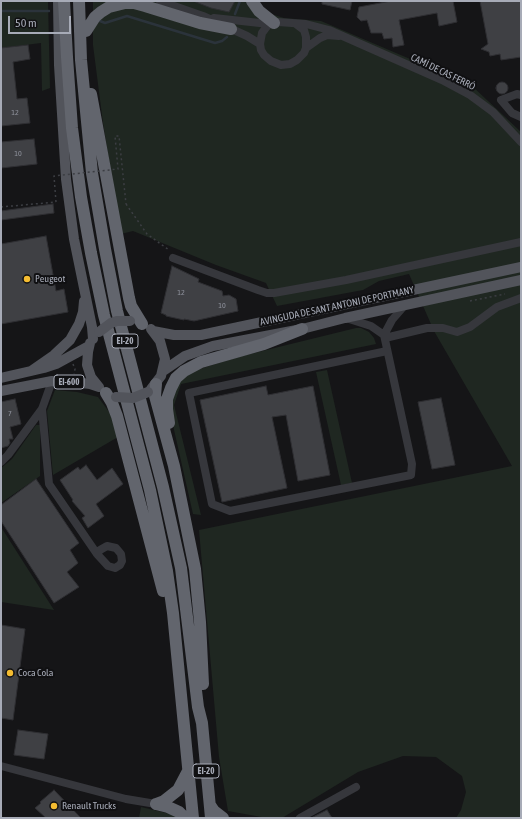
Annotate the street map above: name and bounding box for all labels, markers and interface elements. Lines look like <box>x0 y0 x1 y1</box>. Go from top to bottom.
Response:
scale bar <box>10 8 73 34</box>
text: 50 m <box>15 16 37 30</box>
street label: CAMÍ DE CAS FERRÓ <box>409 51 477 93</box>
house number: 12 <box>11 107 19 117</box>
house number: 10 <box>14 148 22 158</box>
place label: Peugeot <box>35 273 65 285</box>
marker: Peugeot <box>22 274 32 284</box>
street label: AVINGUDA DE SANT ANTONI DE PORTMANY <box>259 284 415 328</box>
house number: 12 <box>177 287 185 297</box>
house number: 10 <box>218 300 226 310</box>
road number: EI-20 <box>112 334 138 348</box>
road number: EI-600 <box>54 375 84 389</box>
house number: 7 <box>8 408 12 418</box>
place label: Coca Cola <box>18 667 53 679</box>
marker: Coca Cola <box>5 668 15 678</box>
road number: EI-20 <box>193 764 219 778</box>
place label: Renault Trucks <box>62 800 116 812</box>
marker: Renault Trucks <box>49 801 59 811</box>

